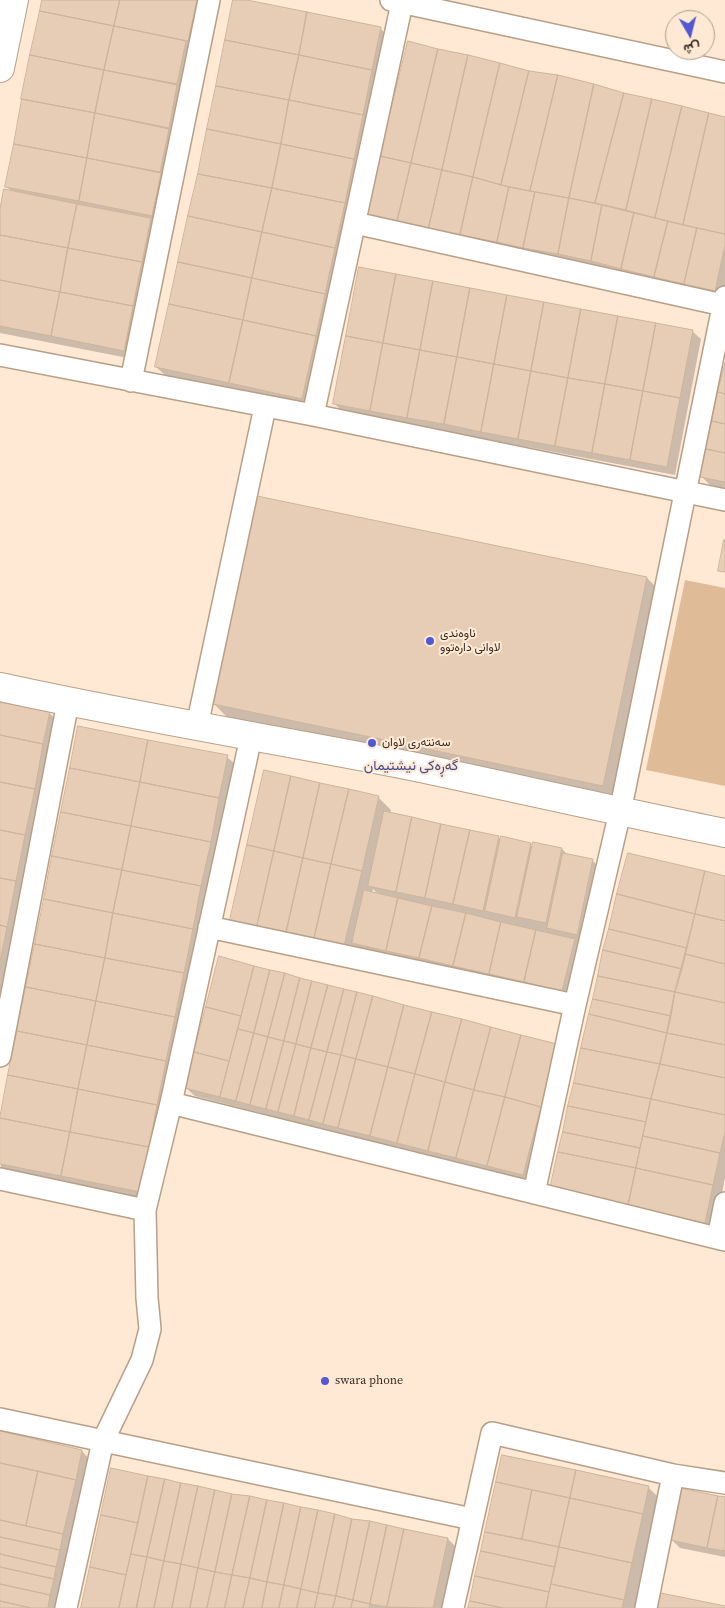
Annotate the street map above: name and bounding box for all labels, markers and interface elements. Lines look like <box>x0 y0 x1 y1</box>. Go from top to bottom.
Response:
north arrow <box>665 10 715 60</box>
text: ش <box>682 38 702 60</box>
place label: ناوەندی لاوانی دارەتوو <box>440 627 501 655</box>
marker: ناوەندی لاوانی دارەتوو <box>424 635 436 647</box>
place label: سەنتەری لاوان <box>382 736 450 750</box>
marker: سەنتەری لاوان <box>366 737 378 749</box>
district label: گەڕەکی نیشتیمان <box>364 758 458 774</box>
place label: swara phone <box>335 1374 403 1388</box>
marker: swara phone <box>319 1375 331 1387</box>

